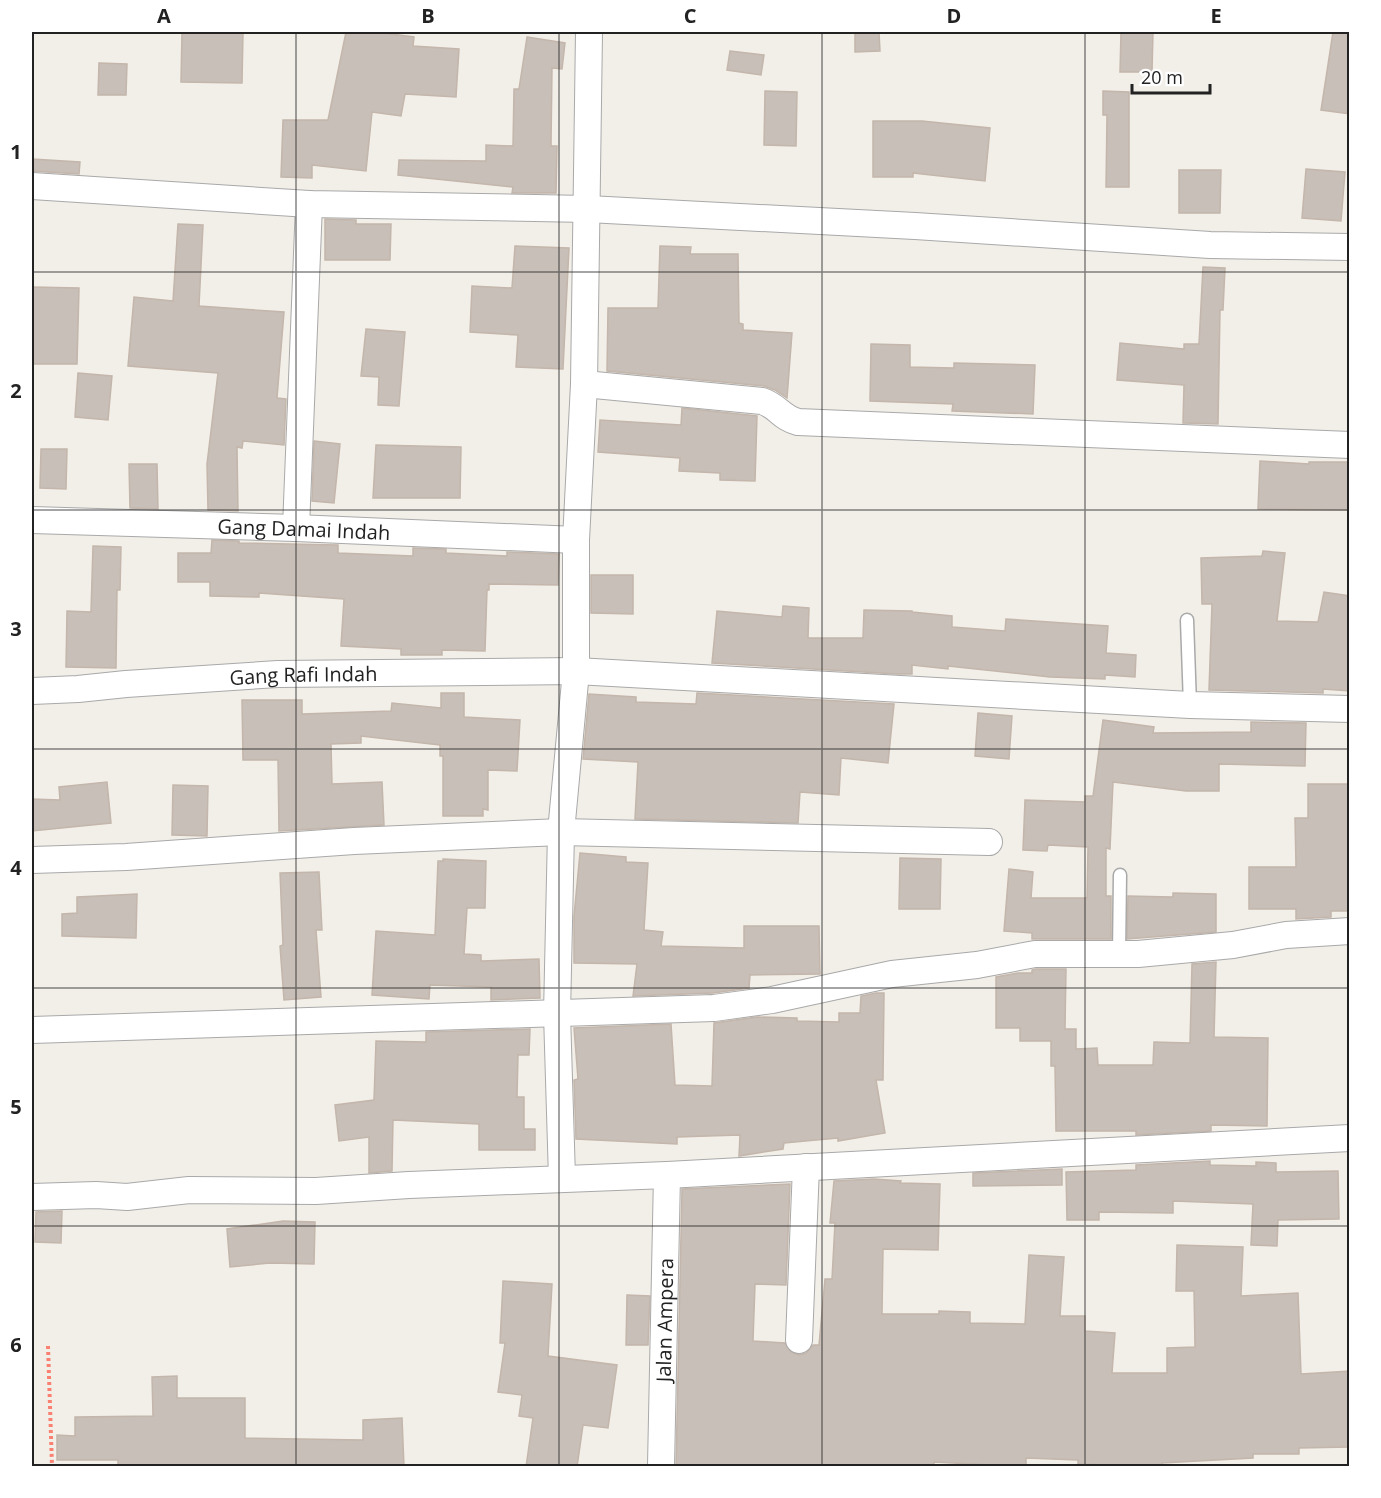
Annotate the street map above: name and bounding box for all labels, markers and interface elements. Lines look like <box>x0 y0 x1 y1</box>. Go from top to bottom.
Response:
text: A <box>157 2 171 29</box>
text: B <box>421 2 435 29</box>
text: C <box>684 2 697 29</box>
text: D <box>947 2 961 29</box>
text: E <box>1210 2 1222 29</box>
scale bar <box>1132 57 1210 95</box>
text: 20 m <box>1141 65 1183 89</box>
text: 1 <box>10 138 22 165</box>
text: 2 <box>10 377 22 404</box>
street label: Gang Damai Indah <box>217 512 391 546</box>
text: 3 <box>10 615 22 642</box>
street label: Gang Rafi Indah <box>229 660 377 691</box>
text: 4 <box>10 854 22 881</box>
text: 5 <box>10 1093 22 1120</box>
street label: Jalan Ampera <box>649 1258 679 1384</box>
text: 6 <box>10 1331 22 1358</box>

